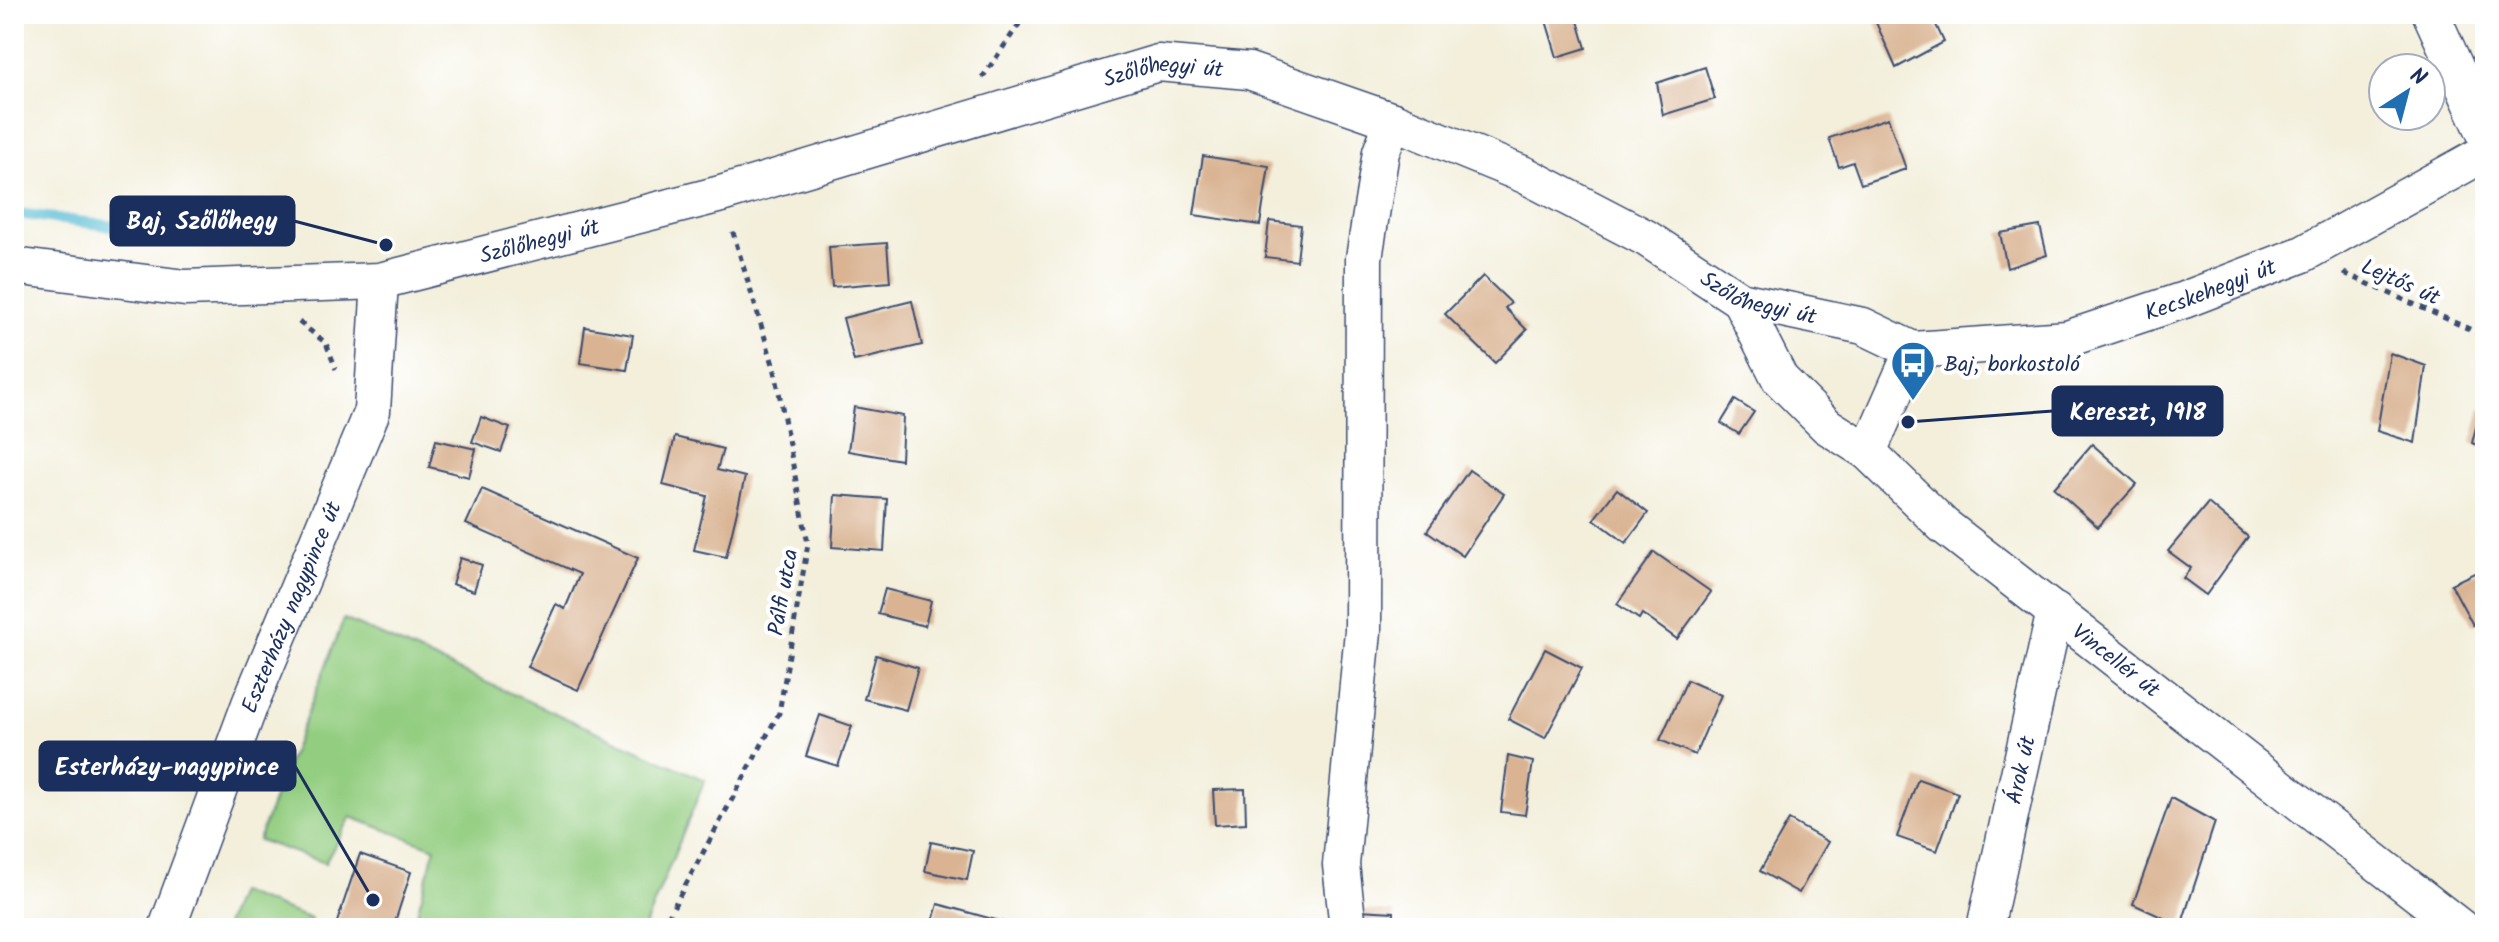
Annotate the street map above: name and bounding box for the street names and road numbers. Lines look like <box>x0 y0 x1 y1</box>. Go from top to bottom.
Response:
street label: Szőlőhegyi út <box>1099 48 1225 98</box>
street label: Szőlőhegyi út <box>476 211 604 275</box>
street label: Lejtős út <box>2355 250 2446 316</box>
street label: Kecskehegyi út <box>2140 251 2282 332</box>
street label: Szőlőhegyi út <box>1692 263 1820 336</box>
street label: Eszterházy nagypince út <box>233 496 353 719</box>
street label: Pálfi utca <box>760 546 809 638</box>
street label: Vincellér út <box>2063 616 2167 708</box>
street label: Árok út <box>1998 732 2047 808</box>

